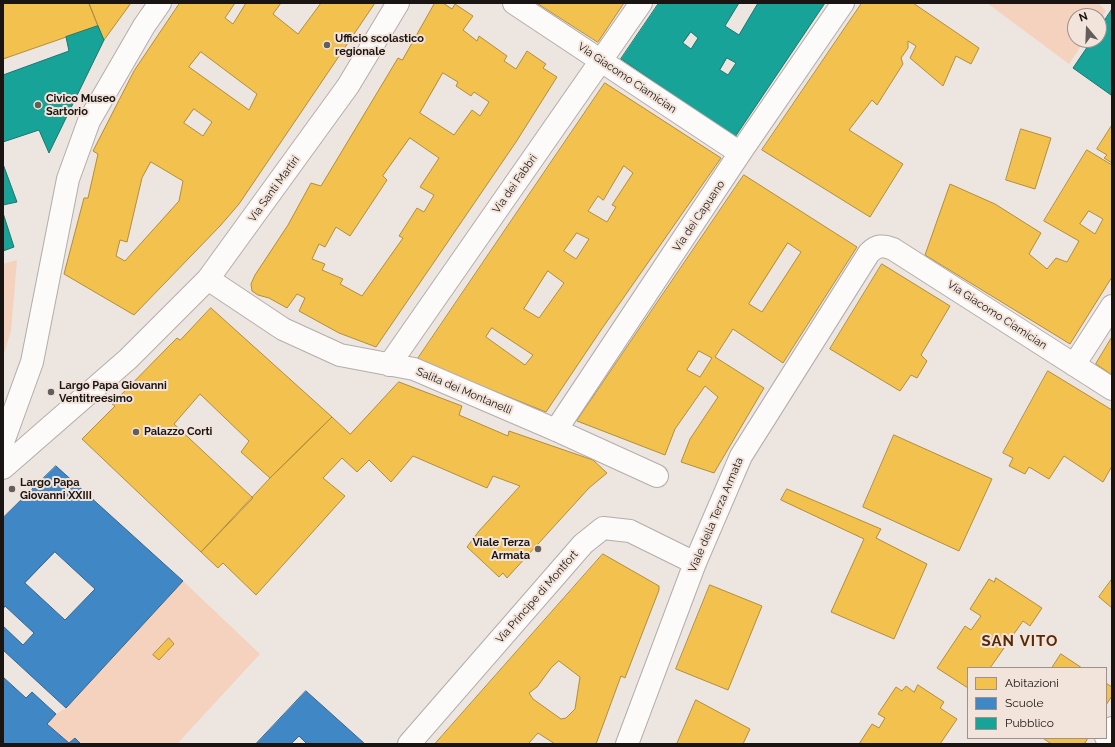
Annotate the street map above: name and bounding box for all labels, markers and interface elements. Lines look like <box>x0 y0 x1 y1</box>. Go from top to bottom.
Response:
north arrow <box>1067 8 1107 48</box>
text: N <box>1077 10 1089 25</box>
place label: Ufficio scolastico regionale <box>335 32 424 58</box>
marker: Ufficio scolastico regionale <box>322 40 332 50</box>
street label: Via Giacomo Ciamician <box>575 40 679 116</box>
place label: Civico Museo Sartorio <box>46 92 116 118</box>
marker: Civico Museo Sartorio <box>33 100 43 110</box>
street label: Via dei Fabbri <box>490 152 540 216</box>
street label: Via Santi Martiri <box>246 153 302 225</box>
street label: Via dei Capuano <box>670 178 728 254</box>
street label: Via Giacomo Ciamician <box>945 278 1049 352</box>
street label: Salita dei Montanelli <box>414 365 514 417</box>
place label: Largo Papa Giovanni Ventitreesimo <box>59 379 167 405</box>
marker: Largo Papa Giovanni Ventitreesimo <box>46 387 56 397</box>
place label: Palazzo Corti <box>144 425 212 439</box>
marker: Palazzo Corti <box>131 427 141 437</box>
street label: Viale della Terza Armata <box>686 456 746 574</box>
place label: Largo Papa Giovanni XXIII <box>20 476 92 502</box>
marker: Largo Papa Giovanni XXIII <box>7 484 17 494</box>
place label: Viale Terza Armata <box>472 536 530 562</box>
marker: Viale Terza Armata <box>533 544 543 554</box>
street label: Via Principe di Montfort <box>493 548 581 646</box>
district label: SAN VITO <box>982 632 1058 650</box>
legend <box>967 667 1107 739</box>
text: Abitazioni <box>1005 676 1059 690</box>
text: Scuole <box>1005 696 1043 710</box>
text: Pubblico <box>1005 716 1054 730</box>

